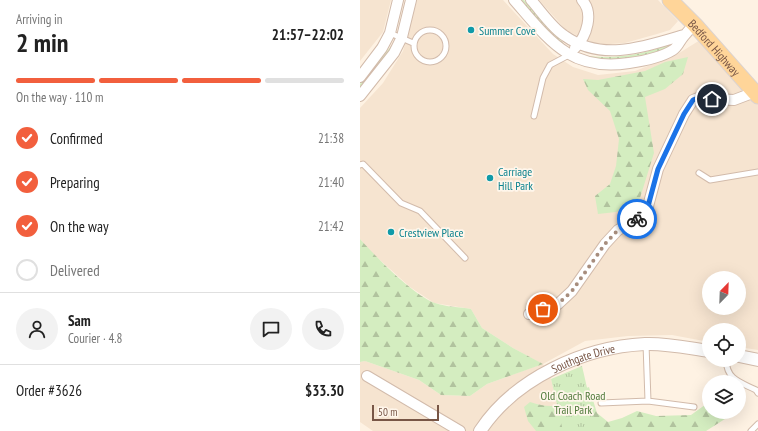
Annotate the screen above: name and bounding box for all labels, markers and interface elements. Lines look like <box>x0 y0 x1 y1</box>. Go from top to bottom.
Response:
text: Arriving in <box>16 11 63 28</box>
street label: Bedford Highway <box>686 16 744 79</box>
place label: Summer Cove <box>479 23 536 38</box>
text: 21:57–22:02 <box>272 25 344 44</box>
marker: Summer Cove <box>466 25 476 35</box>
text: 2 min <box>16 26 69 59</box>
pin <box>695 82 729 116</box>
icon: home <box>701 88 723 110</box>
text: On the way · 110 m <box>16 89 103 106</box>
icon: check <box>16 127 38 149</box>
text: Confirmed <box>50 129 103 148</box>
text: 21:38 <box>318 130 344 147</box>
place label: Carriage Hill Park <box>498 164 533 193</box>
icon: check <box>16 171 38 193</box>
text: Preparing <box>50 173 100 192</box>
marker: Carriage Hill Park <box>485 173 495 183</box>
text: 21:40 <box>318 174 344 191</box>
courier <box>617 199 657 239</box>
icon: bike <box>626 208 648 230</box>
icon: check <box>16 215 38 237</box>
text: On the way <box>50 217 109 236</box>
text: 21:42 <box>318 218 344 235</box>
place label: Crestview Place <box>399 225 463 240</box>
marker: Crestview Place <box>386 227 396 237</box>
text: Delivered <box>50 261 100 280</box>
north arrow <box>702 271 746 315</box>
map controls <box>702 271 746 419</box>
pin <box>526 292 560 326</box>
icon: bag <box>532 298 554 320</box>
button: person <box>16 308 58 350</box>
button: chat <box>250 308 292 350</box>
button: phone <box>302 308 344 350</box>
text: Sam <box>68 311 91 330</box>
button: locate <box>702 323 746 367</box>
text: Courier · 4.8 <box>68 330 122 347</box>
street label: Southgate Drive <box>548 340 616 376</box>
button: layers <box>702 375 746 419</box>
text: Order #3626 <box>16 381 82 400</box>
text: $33.30 <box>305 381 344 400</box>
park label: Old Coach Road Trail Park <box>541 388 605 417</box>
scale bar <box>372 403 439 422</box>
text: 50 m <box>378 405 397 419</box>

